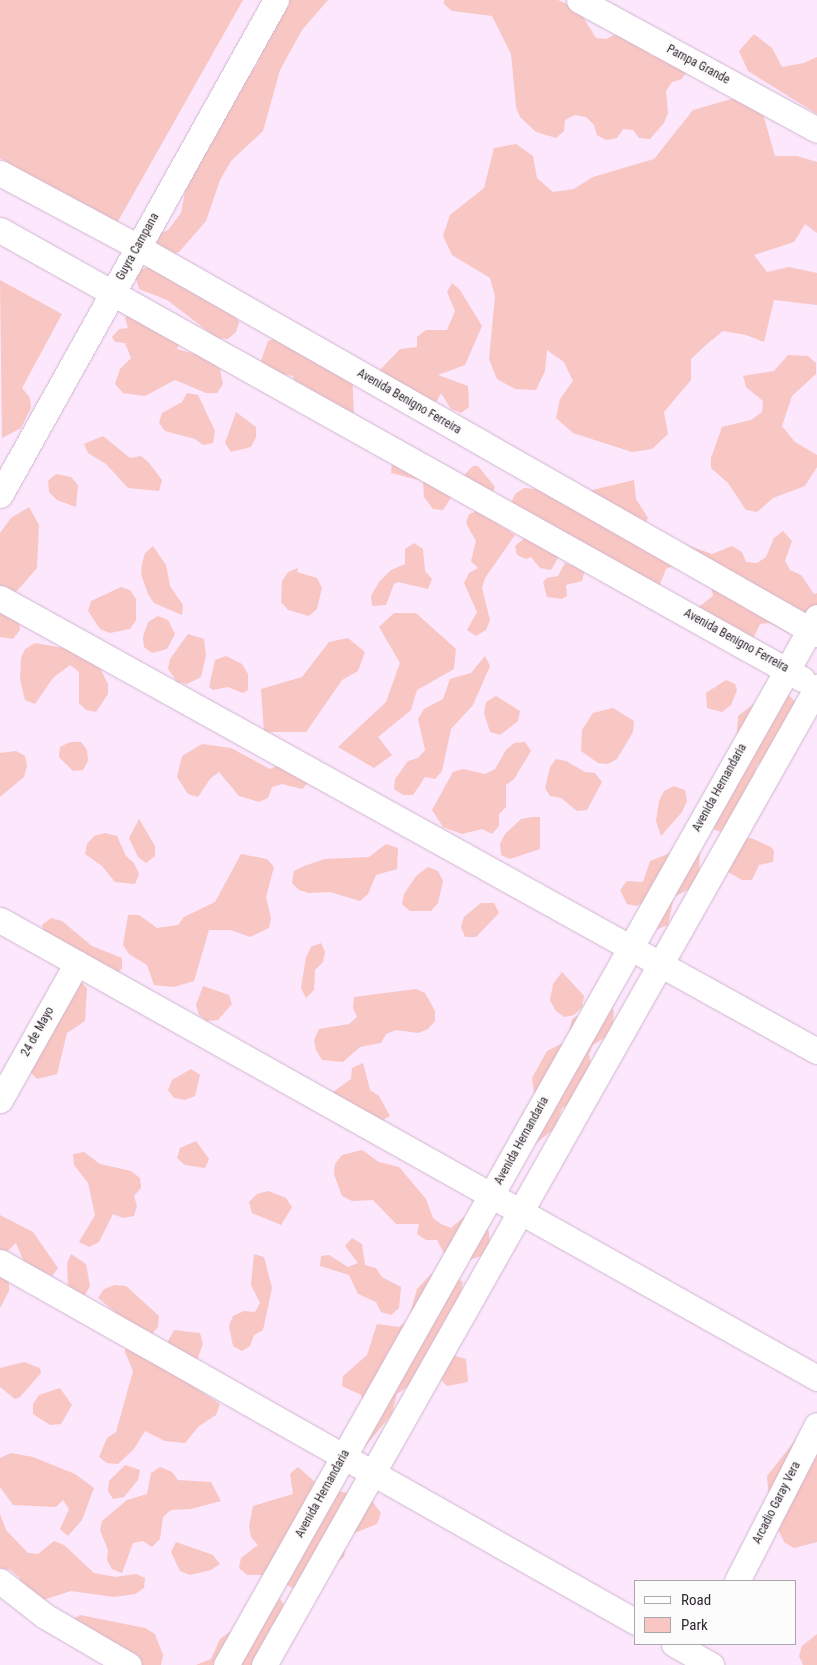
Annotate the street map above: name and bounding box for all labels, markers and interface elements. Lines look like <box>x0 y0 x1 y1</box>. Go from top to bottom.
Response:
street label: Pampa Grande <box>664 42 732 88</box>
street label: Guyra Campana <box>114 211 162 283</box>
street label: Avenida Benigno Ferreira <box>354 366 464 438</box>
street label: Avenida Benigno Ferreira <box>681 606 791 676</box>
street label: Avenida Hernandaria <box>690 742 750 834</box>
street label: 24 de Mayo <box>18 1005 58 1059</box>
street label: Avenida Hernandaria <box>492 1095 552 1187</box>
street label: Avenida Hernandaria <box>293 1448 353 1540</box>
street label: Arcadio Garay Vera <box>750 1460 804 1546</box>
legend <box>634 1580 797 1645</box>
text: Road <box>681 1591 711 1609</box>
text: Park <box>681 1616 708 1634</box>

